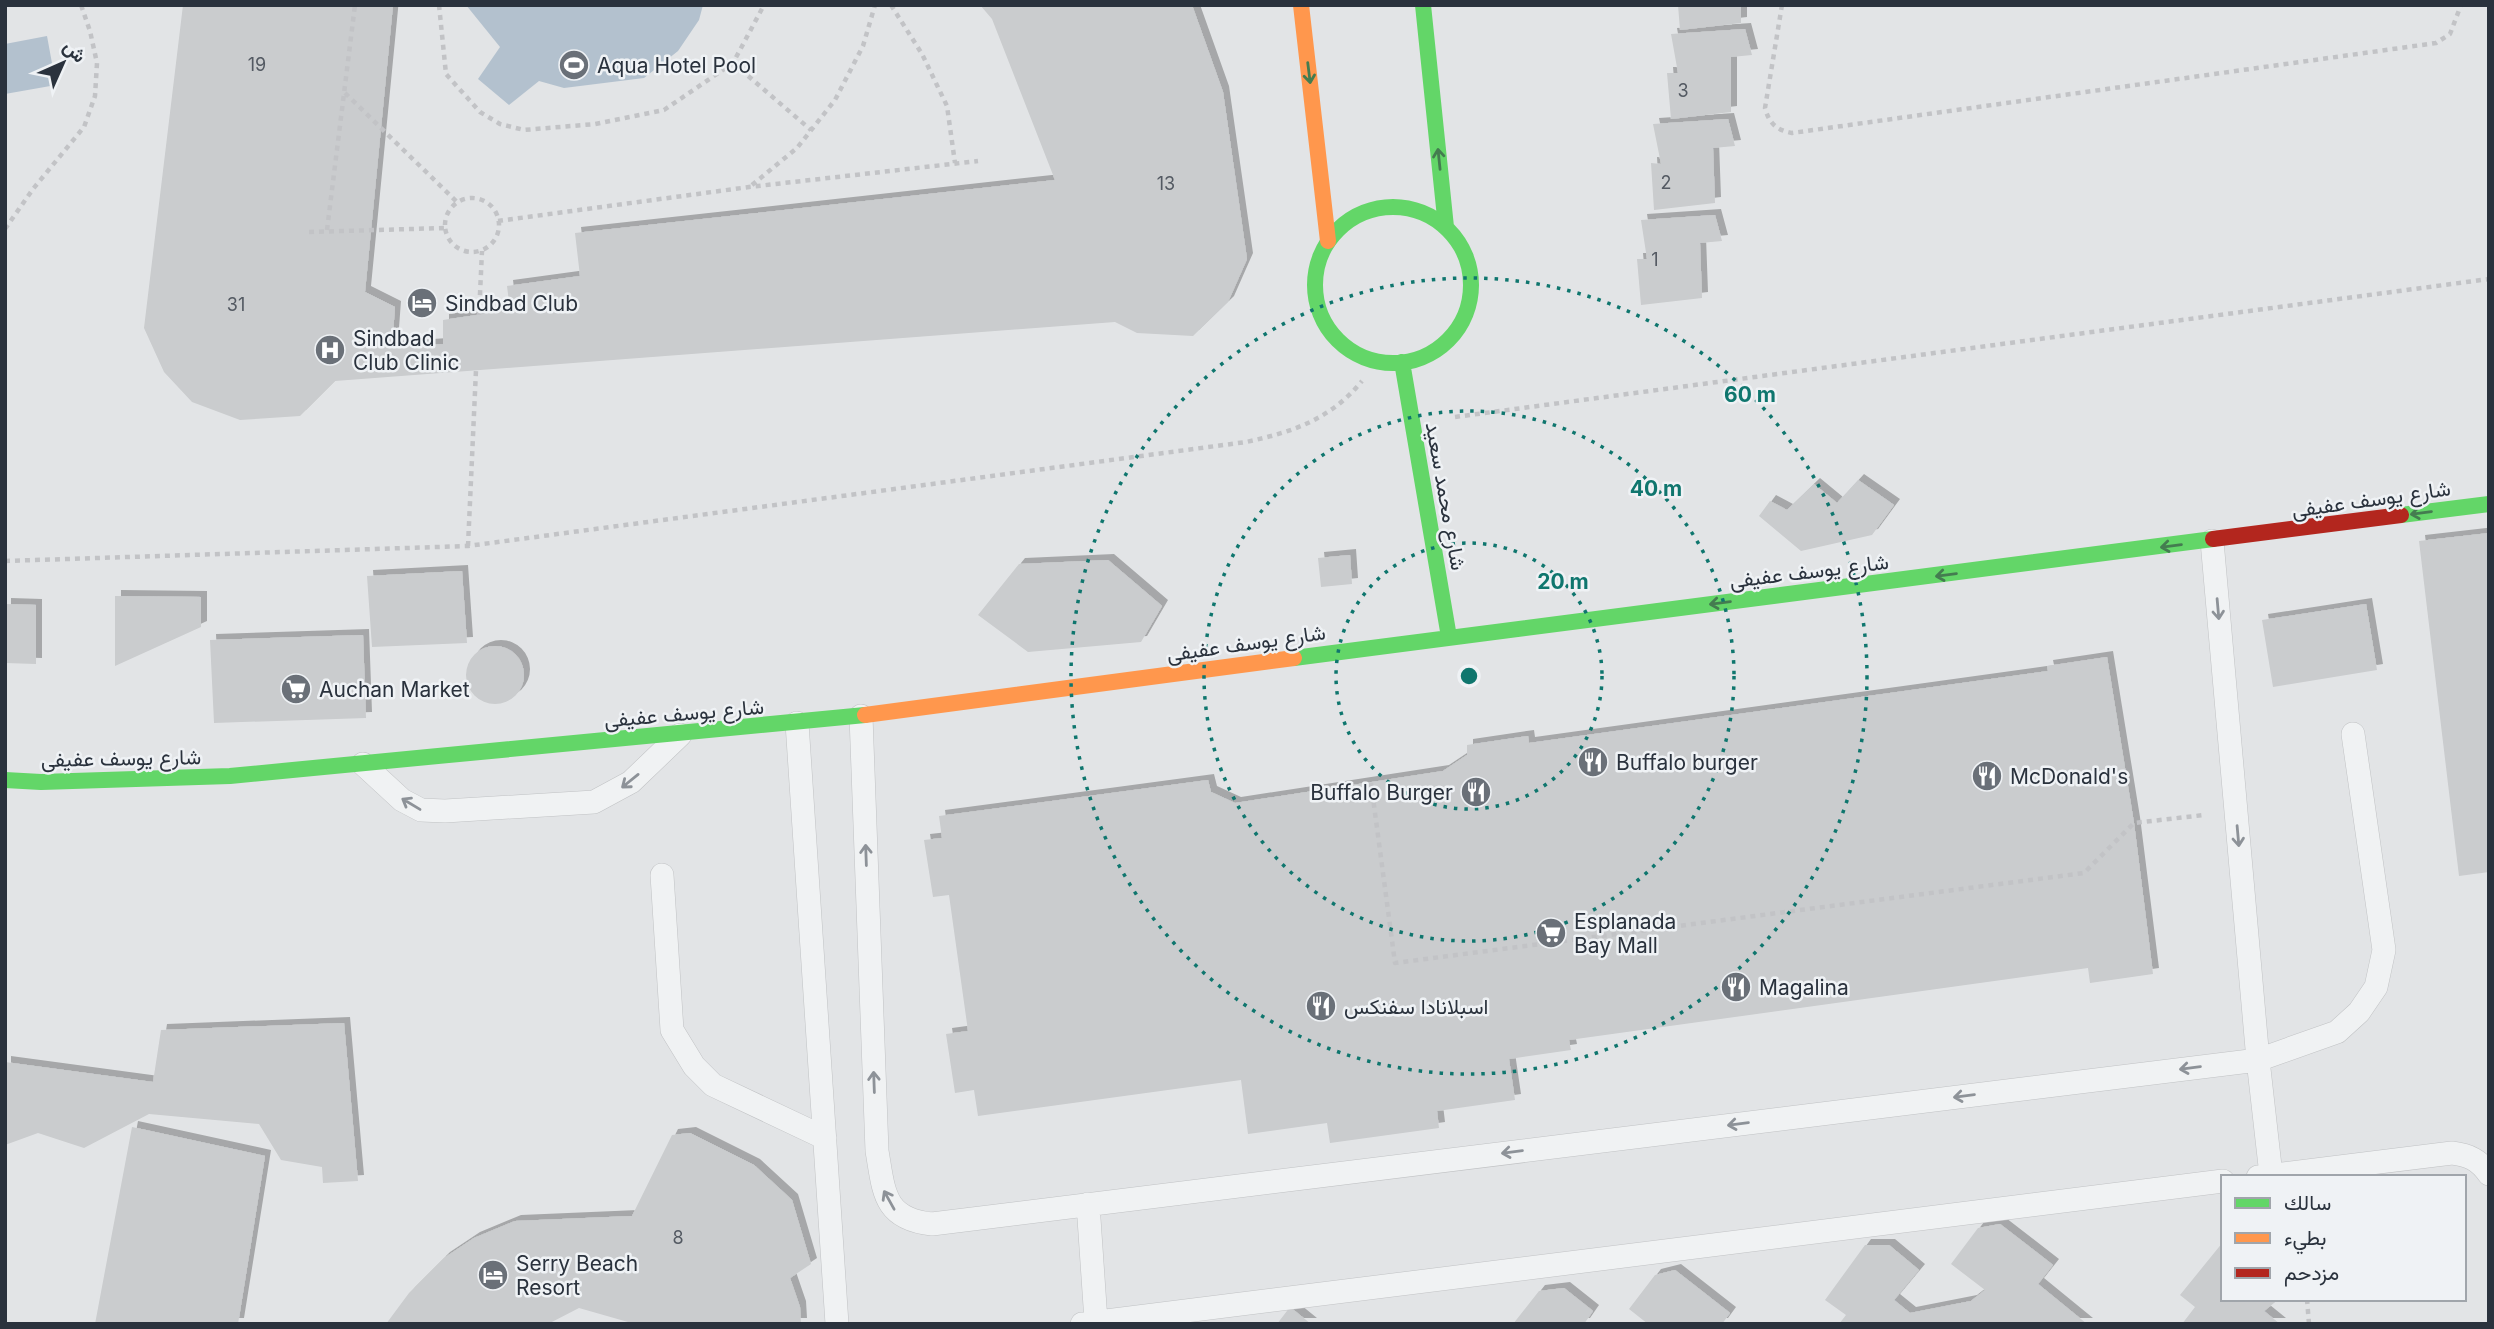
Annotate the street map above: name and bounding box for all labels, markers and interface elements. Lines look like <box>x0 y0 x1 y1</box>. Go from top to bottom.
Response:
north arrow <box>28 28 98 98</box>
text: ش <box>58 35 91 68</box>
sports icon: Aqua Hotel Pool <box>557 48 591 82</box>
place label: Aqua Hotel Pool <box>597 53 756 78</box>
house number: 19 <box>248 54 266 75</box>
one-way arrow <box>1302 61 1315 84</box>
house number: 3 <box>1677 80 1689 101</box>
one-way arrow <box>1432 148 1445 171</box>
house number: 2 <box>1661 172 1671 193</box>
house number: 13 <box>1157 173 1175 194</box>
house number: 1 <box>1651 249 1659 270</box>
hotel icon: Sindbad Club <box>405 286 439 320</box>
place label: Sindbad Club <box>445 291 578 316</box>
house number: 31 <box>227 294 245 315</box>
place label: Sindbad Club Clinic <box>353 326 460 375</box>
hospital icon: Sindbad Club Clinic <box>313 333 347 367</box>
text: 60 m <box>1724 382 1776 407</box>
street label: شارع محمد سعيد <box>1419 420 1471 572</box>
street label: شارع يوسف عفيفى <box>2290 475 2452 525</box>
text: 40 m <box>1630 476 1682 501</box>
one-way arrow <box>2410 507 2433 520</box>
one-way arrow <box>2160 540 2183 553</box>
street label: شارع يوسف عفيفى <box>1728 549 1890 595</box>
one-way arrow <box>1935 568 1957 581</box>
text: 20 m <box>1537 569 1589 594</box>
one-way arrow <box>1709 597 1732 610</box>
one-way arrow <box>2212 597 2225 620</box>
street label: شارع يوسف عفيفى <box>1165 619 1327 669</box>
centre of rings <box>1457 664 1481 688</box>
supermarket icon: Auchan Market <box>279 672 313 706</box>
place label: Auchan Market <box>319 677 470 702</box>
street label: شارع يوسف عفيفى <box>603 694 765 734</box>
street label: شارع يوسف عفيفى <box>41 744 201 774</box>
restaurant icon: Buffalo burger <box>1576 745 1610 779</box>
place label: Buffalo burger <box>1616 750 1758 775</box>
restaurant icon: McDonald's <box>1970 759 2004 793</box>
place label: McDonald's <box>2010 764 2128 789</box>
one-way arrow <box>622 773 640 788</box>
restaurant icon: Buffalo Burger <box>1459 775 1493 809</box>
place label: Buffalo Burger <box>1310 780 1453 805</box>
one-way arrow <box>401 797 421 811</box>
one-way arrow <box>2232 824 2245 847</box>
one-way arrow <box>860 844 873 867</box>
place label: Esplanada Bay Mall <box>1574 909 1676 958</box>
supermarket icon: Esplanada Bay Mall <box>1534 916 1568 950</box>
restaurant icon: Magalina <box>1719 970 1753 1004</box>
place label: Magalina <box>1759 975 1849 1000</box>
restaurant icon: اسبلانادا سفنكس <box>1304 989 1338 1023</box>
place label: اسبلانادا سفنكس <box>1344 994 1488 1019</box>
one-way arrow <box>2179 1061 2202 1074</box>
one-way arrow <box>868 1071 881 1094</box>
one-way arrow <box>1953 1089 1976 1102</box>
one-way arrow <box>1727 1117 1750 1130</box>
one-way arrow <box>1502 1145 1524 1158</box>
legend <box>2221 1175 2466 1301</box>
text: سالك <box>2284 1190 2331 1215</box>
one-way arrow <box>882 1191 896 1211</box>
text: بطيء <box>2284 1225 2327 1255</box>
house number: 8 <box>672 1227 684 1248</box>
place label: Serry Beach Resort <box>516 1251 638 1300</box>
hotel icon: Serry Beach Resort <box>476 1258 510 1292</box>
text: مزدحم <box>2284 1260 2339 1287</box>

